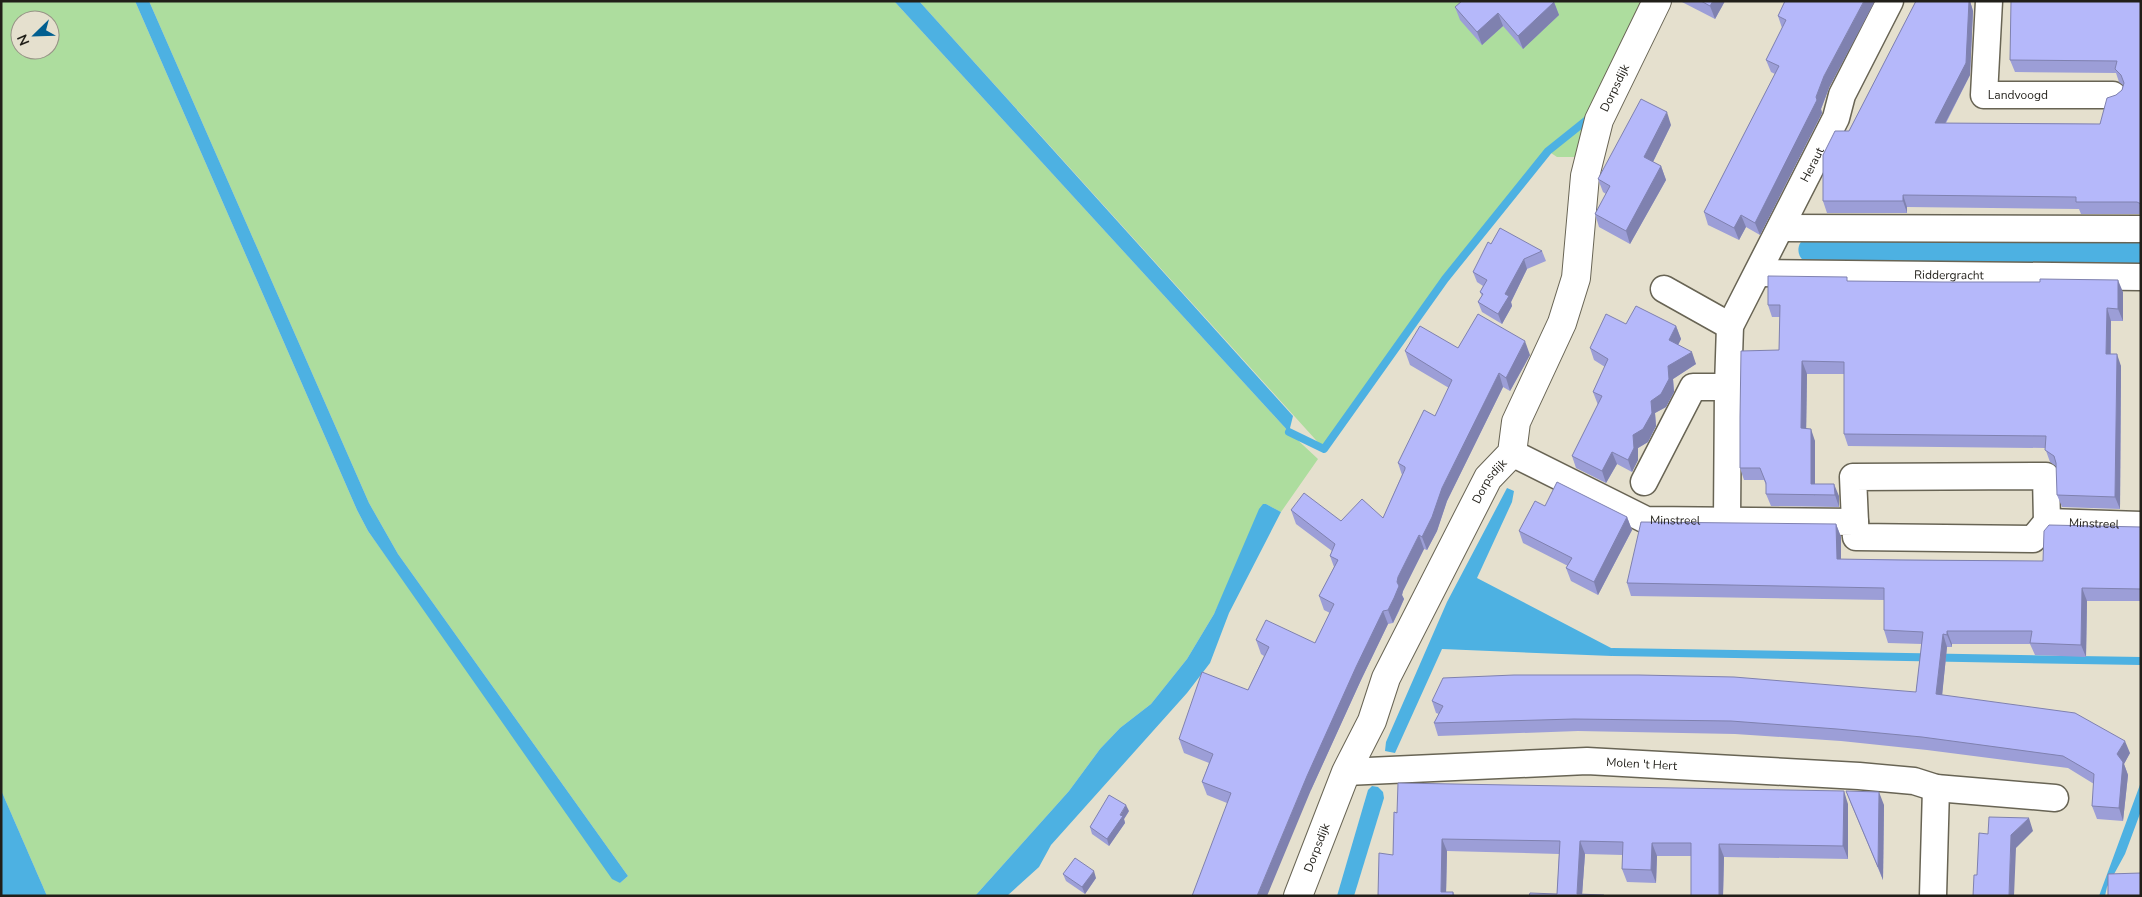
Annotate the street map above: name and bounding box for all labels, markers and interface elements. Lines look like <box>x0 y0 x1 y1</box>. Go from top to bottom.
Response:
north arrow <box>10 10 60 60</box>
text: N <box>13 31 34 48</box>
street label: Dorpsdijk <box>1596 60 1634 114</box>
street label: Landvoogd <box>1988 87 2048 103</box>
street label: Heraut <box>1797 144 1828 185</box>
street label: Riddergracht <box>1914 267 1985 283</box>
street label: Dorpsdijk <box>1468 455 1511 506</box>
street label: Minstreel <box>1650 512 1701 529</box>
street label: Minstreel <box>2069 515 2120 532</box>
street label: Molen 't Hert <box>1606 754 1678 774</box>
street label: Dorpsdijk <box>1300 820 1334 874</box>

